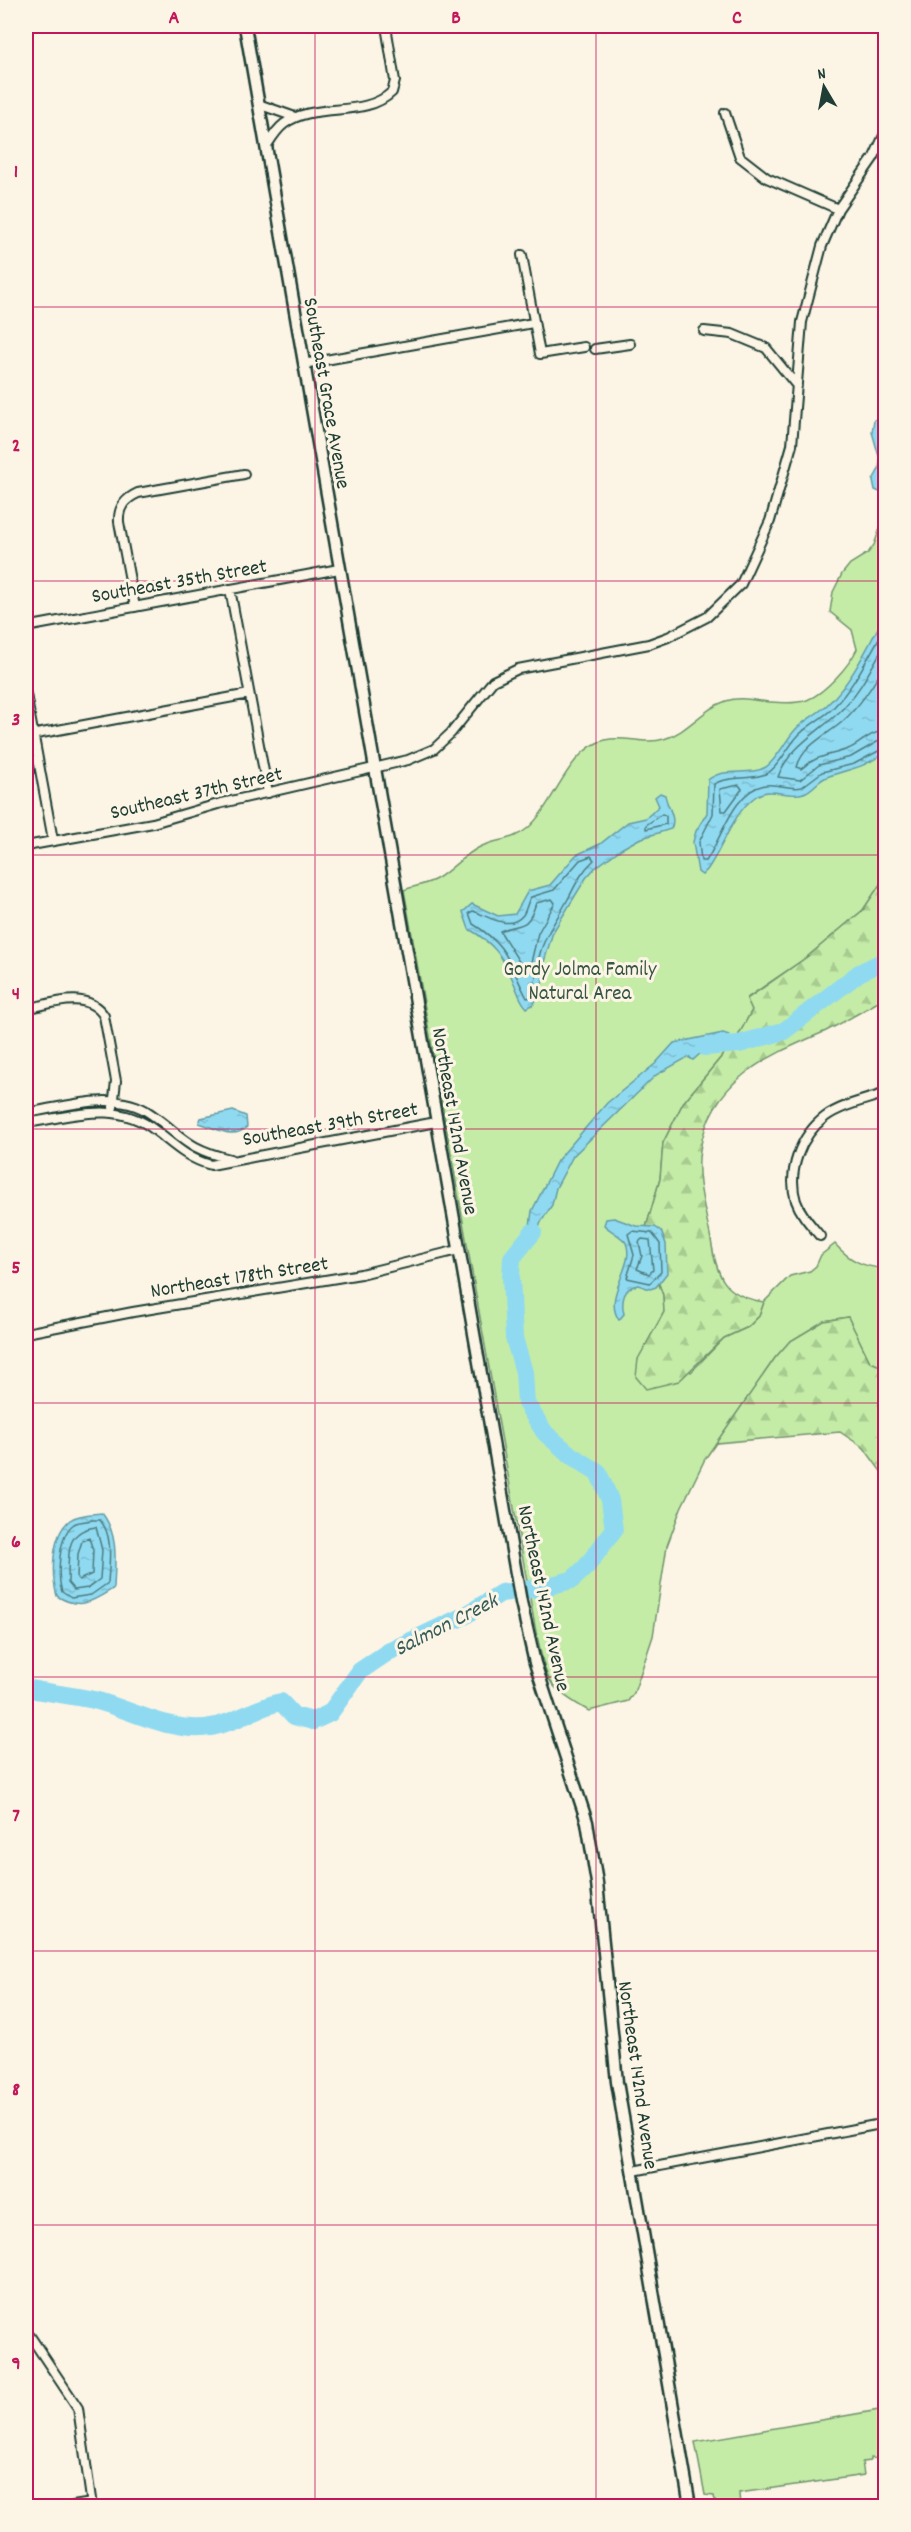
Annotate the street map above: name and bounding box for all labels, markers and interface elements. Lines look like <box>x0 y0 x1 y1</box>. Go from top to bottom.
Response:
text: A <box>169 5 180 33</box>
text: B <box>451 5 461 33</box>
text: C <box>732 5 742 33</box>
north arrow <box>794 57 854 117</box>
text: N <box>816 63 828 87</box>
text: 1 <box>14 159 18 187</box>
street label: Southeast Grace Avenue <box>293 296 357 492</box>
text: 2 <box>12 433 20 461</box>
street label: Southeast 35th Street <box>89 553 270 613</box>
text: 3 <box>12 707 20 735</box>
street label: Southeast 37th Street <box>108 760 286 829</box>
park label: Gordy Jolma Family Natural Area <box>504 956 657 1010</box>
text: 4 <box>12 981 20 1009</box>
street label: Northeast 142nd Avenue <box>422 1026 484 1218</box>
street label: Southeast 39th Street <box>240 1096 421 1156</box>
street label: Northeast 178th Street <box>148 1250 331 1308</box>
text: 5 <box>11 1255 21 1283</box>
street label: Northeast 142nd Avenue <box>508 1503 576 1695</box>
text: 6 <box>11 1529 21 1557</box>
water label: Salmon Creek <box>389 1586 506 1666</box>
text: 7 <box>12 1803 20 1831</box>
street label: Northeast 142nd Avenue <box>608 1979 664 2171</box>
text: 8 <box>12 2077 20 2105</box>
text: 9 <box>11 2351 21 2379</box>

